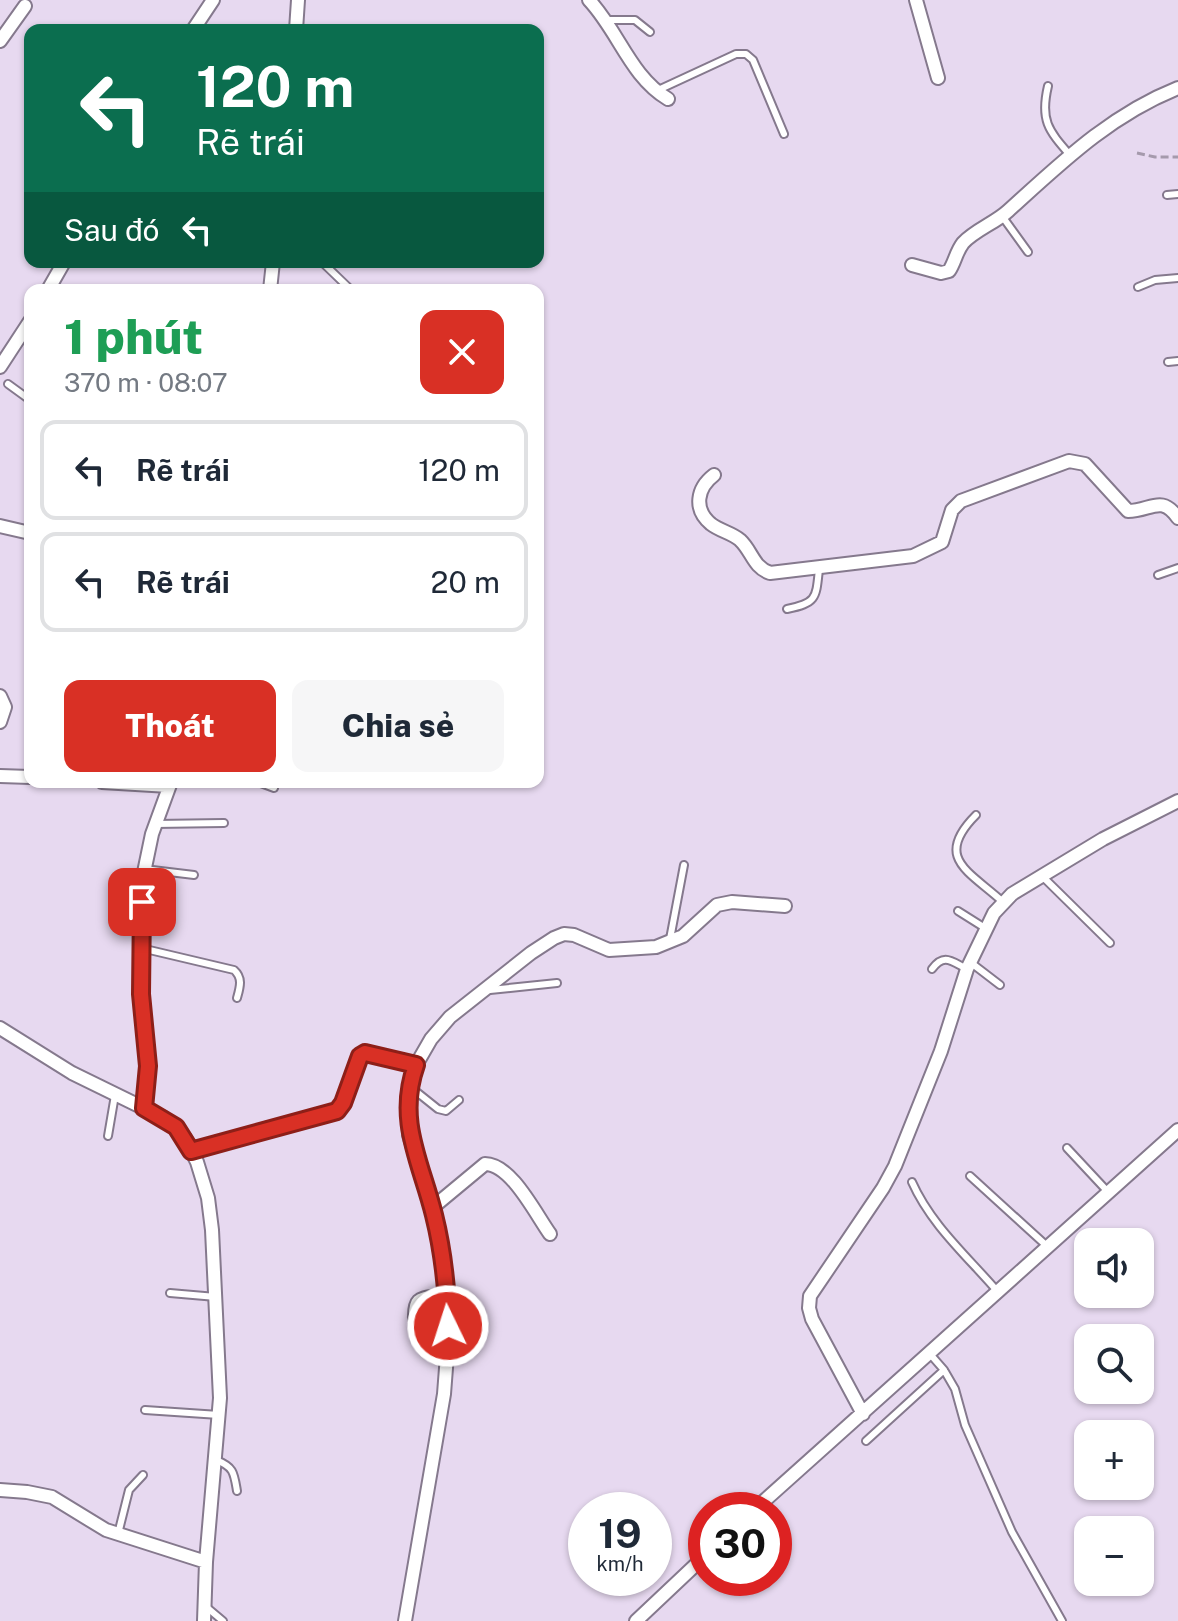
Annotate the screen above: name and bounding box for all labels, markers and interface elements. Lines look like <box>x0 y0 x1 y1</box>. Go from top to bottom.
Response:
text: 120 m <box>196 54 354 120</box>
icon: left <box>64 56 168 160</box>
text: Rẽ trái <box>196 121 305 163</box>
icon: left <box>175 208 219 252</box>
text: Sau đó <box>64 212 159 248</box>
text: 1 phút <box>64 308 203 365</box>
button: close <box>420 310 504 394</box>
text: 370 m · 08:07 <box>64 367 228 398</box>
icon: left <box>68 448 112 492</box>
text: Rẽ trái <box>136 452 230 488</box>
text: 120 m <box>418 452 500 488</box>
icon: left <box>68 560 112 604</box>
text: Rẽ trái <box>136 564 230 600</box>
text: 20 m <box>431 564 500 600</box>
button: Thoát <box>64 680 276 772</box>
button: Chia sẻ <box>292 680 504 772</box>
pin <box>108 868 176 936</box>
icon: arrive <box>120 880 164 924</box>
map controls <box>1074 1228 1154 1596</box>
button: sound <box>1074 1228 1154 1308</box>
position arrow <box>406 1284 490 1368</box>
button: search <box>1074 1324 1154 1404</box>
button: + <box>1074 1420 1154 1500</box>
speed limit sign: 30 <box>688 1492 792 1596</box>
text: 19 <box>598 1510 642 1557</box>
button: − <box>1074 1516 1154 1596</box>
text: km/h <box>596 1552 644 1576</box>

